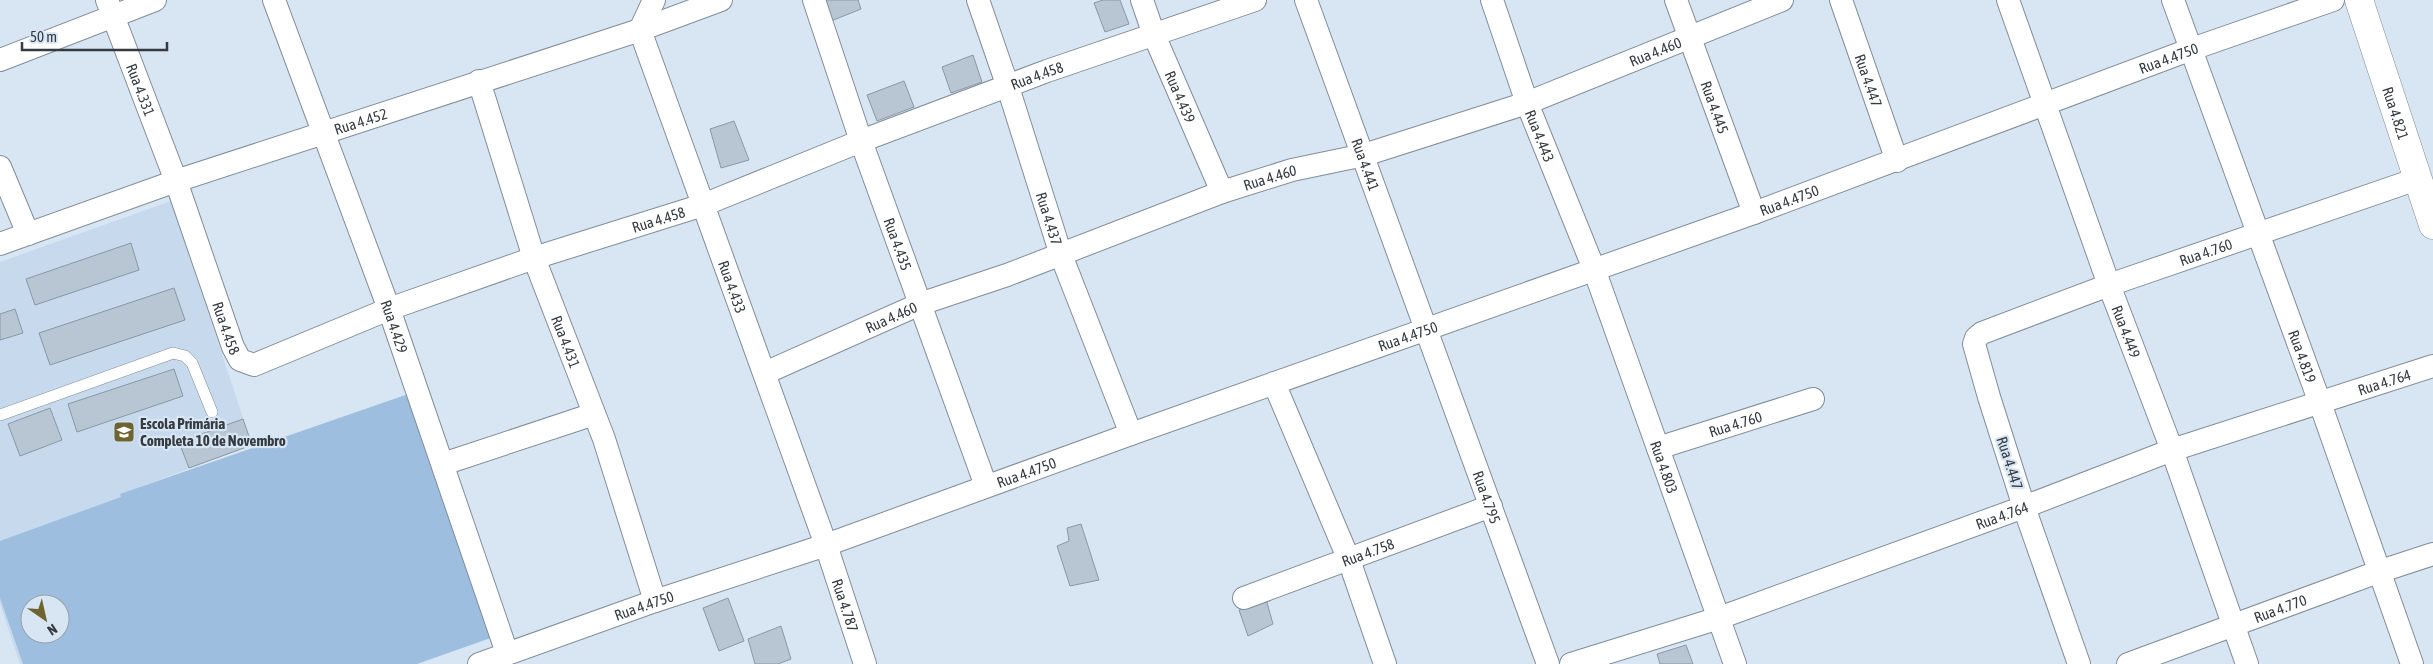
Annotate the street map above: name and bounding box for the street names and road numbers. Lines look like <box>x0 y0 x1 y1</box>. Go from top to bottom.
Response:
street label: Rua 4.460 <box>1627 33 1684 69</box>
street label: Rua 4.4750 <box>2136 39 2200 77</box>
street label: Rua 4.447 <box>1852 52 1886 109</box>
street label: Rua 4.458 <box>1008 58 1065 92</box>
street label: Rua 4.331 <box>124 61 159 118</box>
street label: Rua 4.439 <box>1162 68 1199 125</box>
street label: Rua 4.445 <box>1698 78 1733 136</box>
street label: Rua 4.821 <box>2380 84 2413 142</box>
street label: Rua 4.452 <box>332 104 389 137</box>
street label: Rua 4.443 <box>1522 107 1558 164</box>
street label: Rua 4.441 <box>1349 136 1383 193</box>
street label: Rua 4.460 <box>1241 161 1298 193</box>
street label: Rua 4.4750 <box>1757 181 1821 219</box>
street label: Rua 4.437 <box>1033 190 1066 247</box>
street label: Rua 4.458 <box>630 203 687 235</box>
street label: Rua 4.435 <box>881 215 916 272</box>
street label: Rua 4.760 <box>2177 235 2234 269</box>
street label: Rua 4.433 <box>715 258 750 315</box>
street label: Rua 4.429 <box>378 298 412 355</box>
street label: Rua 4.460 <box>863 298 920 336</box>
street label: Rua 4.458 <box>210 299 244 357</box>
street label: Rua 4.449 <box>2109 303 2144 360</box>
street label: Rua 4.431 <box>549 313 584 370</box>
street label: Rua 4.4750 <box>1376 318 1440 354</box>
street label: Rua 4.819 <box>2286 327 2320 385</box>
street label: Rua 4.764 <box>2355 365 2413 398</box>
street label: Rua 4.760 <box>1707 407 1764 440</box>
street label: Rua 4.447 <box>1993 434 2027 492</box>
street label: Rua 4.803 <box>1647 438 1682 496</box>
street label: Rua 4.4750 <box>994 454 1058 491</box>
street label: Rua 4.795 <box>1470 468 1505 526</box>
street label: Rua 4.764 <box>1973 498 2031 532</box>
street label: Rua 4.758 <box>1339 534 1396 569</box>
street label: Rua 4.787 <box>829 577 862 634</box>
street label: Rua 4.4750 <box>612 587 676 623</box>
street label: Rua 4.770 <box>2251 591 2309 625</box>

